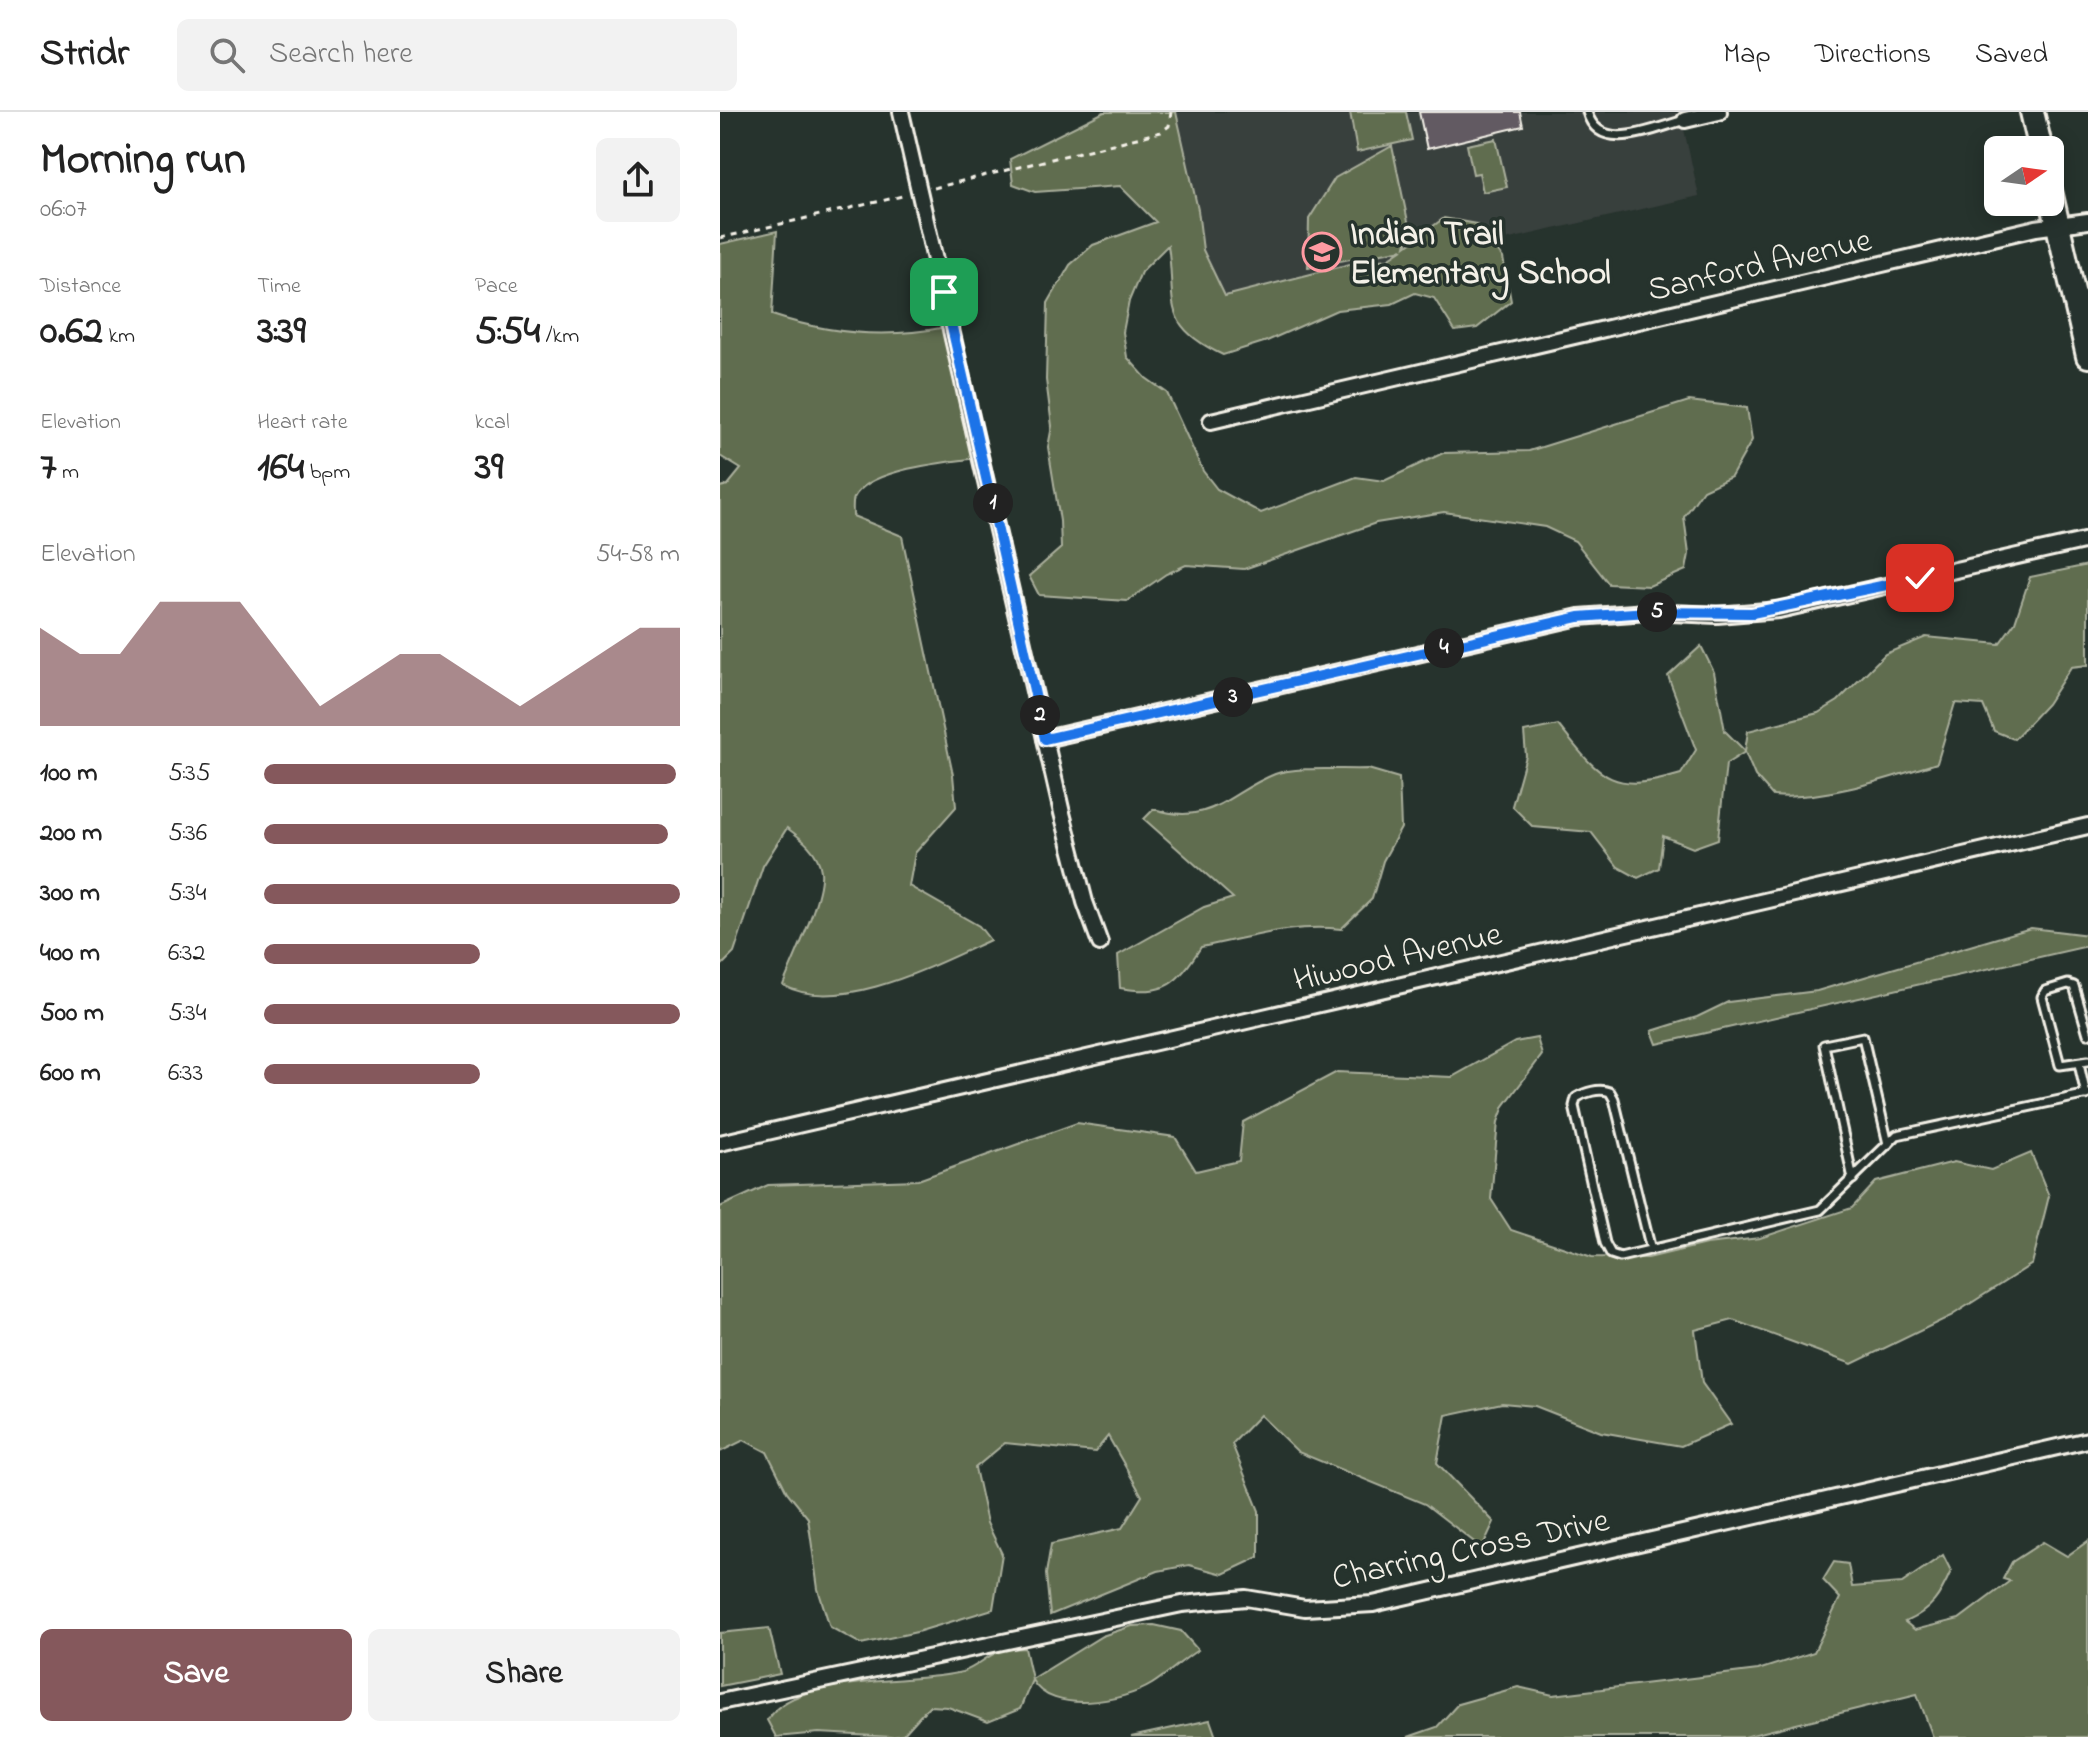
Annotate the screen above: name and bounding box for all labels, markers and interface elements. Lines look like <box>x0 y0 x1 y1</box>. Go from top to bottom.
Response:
search box <box>177 19 737 91</box>
text: Stridr <box>40 27 129 83</box>
icon: search <box>205 33 249 77</box>
text: Search here <box>269 33 413 77</box>
text: Map <box>1723 35 1771 76</box>
text: Directions <box>1815 35 1931 76</box>
text: Saved <box>1975 35 2048 76</box>
text: Morning run <box>40 129 246 193</box>
north arrow <box>1984 136 2064 216</box>
map controls <box>1984 136 2064 216</box>
button: share <box>596 138 680 222</box>
text: 06:07 <box>40 191 87 229</box>
place label: Indian Trail Elementary School <box>1350 211 1611 301</box>
street label: Sanford Avenue <box>1643 217 1877 317</box>
school or university icon: Indian Trail Elementary School <box>1301 231 1343 273</box>
pin <box>910 258 978 326</box>
icon: arrive <box>922 270 966 314</box>
text: Distance <box>40 271 121 303</box>
text: Time <box>257 271 301 303</box>
text: Pace <box>475 271 518 303</box>
text: 0.62 <box>40 303 103 362</box>
text: 3:39 <box>257 303 306 362</box>
text: 5:54 <box>475 303 540 362</box>
text: km <box>103 321 135 353</box>
text: /km <box>540 321 579 353</box>
text: Elevation <box>40 407 121 439</box>
text: Heart rate <box>257 407 348 439</box>
text: kcal <box>475 407 510 439</box>
text: 7 <box>40 439 56 498</box>
text: 164 <box>257 439 304 498</box>
text: 39 <box>475 439 503 498</box>
text: m <box>56 457 79 489</box>
text: bpm <box>304 457 350 489</box>
pin: 1 <box>973 483 1013 523</box>
text: 1 <box>990 487 997 519</box>
text: Elevation <box>40 536 136 574</box>
text: 54–58 m <box>596 536 680 574</box>
pin <box>1886 544 1954 612</box>
icon: check <box>1898 556 1942 600</box>
pin: 5 <box>1637 592 1677 632</box>
text: 5 <box>1651 596 1663 628</box>
pin: 4 <box>1424 628 1464 668</box>
text: 4 <box>1439 632 1449 664</box>
pin: 3 <box>1213 677 1253 717</box>
text: 3 <box>1228 681 1238 713</box>
pin: 2 <box>1020 695 1060 735</box>
text: 2 <box>1035 699 1045 731</box>
text: 100 m <box>40 755 97 793</box>
text: 5:35 <box>168 755 211 793</box>
text: 200 m <box>40 815 102 853</box>
text: 5:36 <box>168 815 207 853</box>
text: 300 m <box>40 875 100 913</box>
text: 5:34 <box>168 875 207 913</box>
street label: Hiwood Avenue <box>1289 910 1508 1007</box>
text: 400 m <box>40 935 100 973</box>
text: 6:32 <box>168 935 205 973</box>
text: 500 m <box>40 995 104 1033</box>
text: 5:34 <box>168 995 207 1033</box>
text: 600 m <box>40 1055 101 1093</box>
text: 6:33 <box>168 1055 203 1093</box>
street label: Charring Cross Drive <box>1328 1497 1615 1605</box>
button: Save <box>40 1629 352 1721</box>
button: Share <box>368 1629 680 1721</box>

